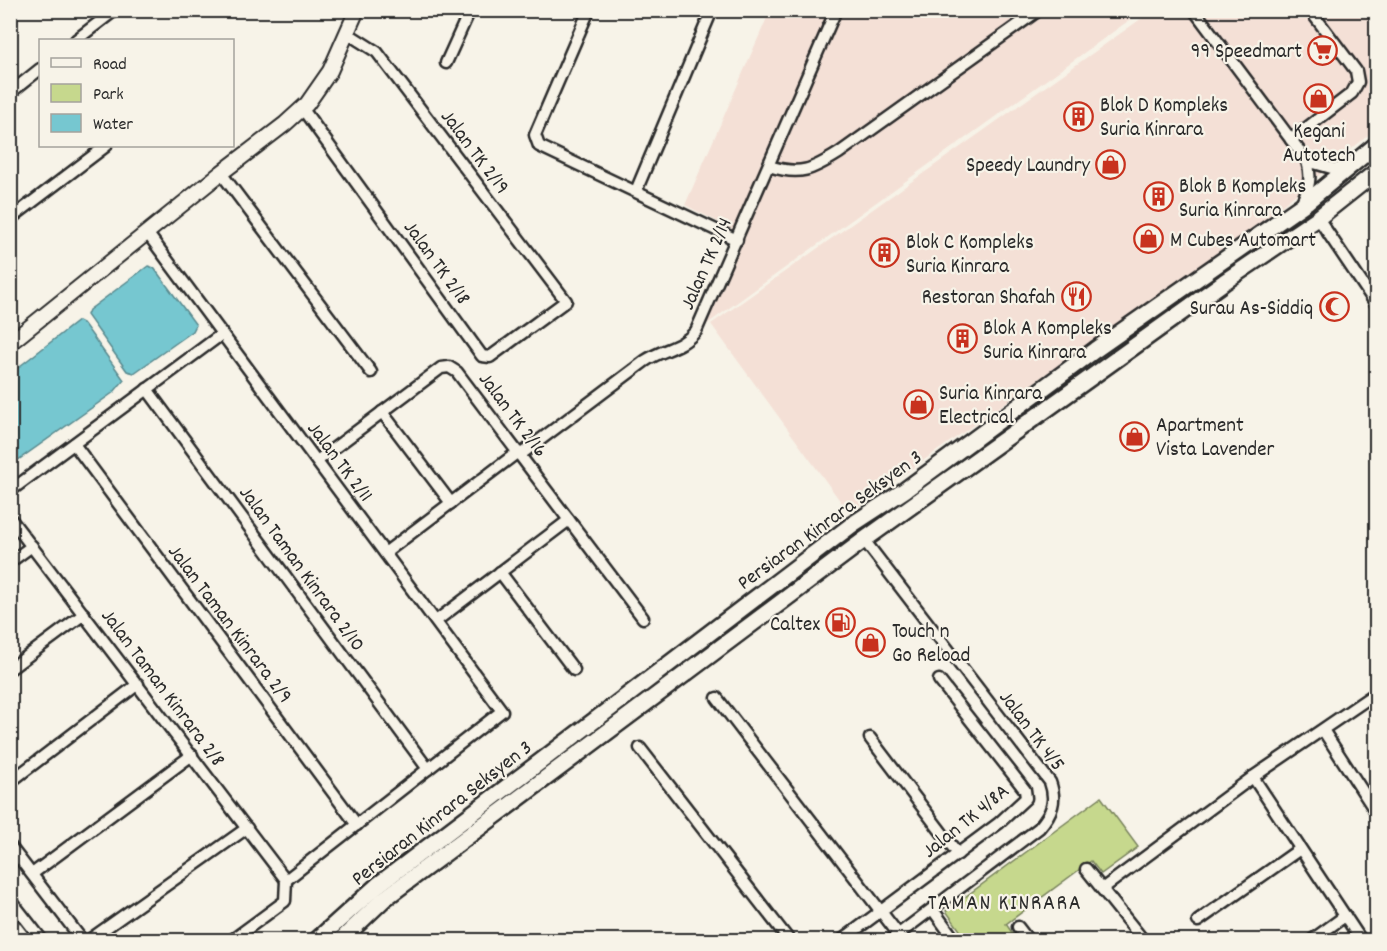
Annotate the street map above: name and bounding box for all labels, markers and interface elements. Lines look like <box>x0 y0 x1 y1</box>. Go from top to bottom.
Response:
supermarket icon: 99 Speedmart <box>1307 34 1339 66</box>
place label: 99 Speedmart <box>1191 38 1302 68</box>
legend <box>39 39 234 147</box>
text: Road <box>93 53 127 78</box>
text: Park <box>93 83 124 108</box>
shop icon: Kegani Autotech <box>1303 83 1335 115</box>
place label: Blok D Kompleks Suria Kinrara <box>1100 92 1228 146</box>
building icon: Blok D Kompleks Suria Kinrara <box>1063 100 1095 132</box>
street label: Jalan TK 2/19 <box>432 104 515 201</box>
text: Water <box>93 113 133 138</box>
place label: Kegani Autotech <box>1283 118 1355 172</box>
shop icon: Speedy Laundry <box>1095 148 1127 180</box>
place label: Speedy Laundry <box>966 152 1090 182</box>
place label: Blok B Kompleks Suria Kinrara <box>1179 173 1306 227</box>
building icon: Blok B Kompleks Suria Kinrara <box>1142 181 1174 213</box>
street label: Jalan TK 2/14 <box>674 213 741 315</box>
street label: Jalan TK 2/18 <box>395 215 476 312</box>
shop icon: M Cubes Automart <box>1133 223 1165 255</box>
place label: M Cubes Automart <box>1170 227 1316 257</box>
place label: Blok C Kompleks Suria Kinrara <box>906 229 1034 283</box>
building icon: Blok C Kompleks Suria Kinrara <box>869 237 901 269</box>
restaurant icon: Restoran Shafah <box>1060 280 1092 312</box>
place label: Restoran Shafah <box>922 284 1055 314</box>
mosque icon: Surau As-Siddiq <box>1318 291 1350 323</box>
place label: Surau As-Siddiq <box>1190 295 1313 325</box>
place label: Blok A Kompleks Suria Kinrara <box>983 315 1112 369</box>
building icon: Blok A Kompleks Suria Kinrara <box>946 323 978 355</box>
street label: Jalan TK 2/16 <box>470 367 554 465</box>
place label: Suria Kinrara Electrical <box>939 380 1043 434</box>
shop icon: Suria Kinrara Electrical <box>902 388 934 420</box>
place label: Apartment Vista Lavender <box>1156 412 1274 466</box>
street label: Jalan TK 2/11 <box>298 416 379 509</box>
shop icon: Apartment Vista Lavender <box>1119 420 1151 452</box>
street label: Persiaran Kinrara Seksyen 3 <box>732 444 929 599</box>
street label: Jalan Taman Kinrara 2/10 <box>230 481 371 659</box>
street label: Jalan Taman Kinrara 2/9 <box>159 539 298 711</box>
street label: Jalan Taman Kinrara 2/8 <box>92 604 231 774</box>
fuel station icon: Caltex <box>825 607 857 639</box>
place label: Caltex <box>770 611 820 641</box>
place label: Touch n Go Reload <box>892 618 970 672</box>
shop icon: Touch n Go Reload <box>855 626 887 658</box>
street label: Jalan TK 4/5 <box>990 685 1071 778</box>
street label: Persiaran Kinrara Seksyen 3 <box>346 734 540 895</box>
street label: Jalan TK 4/8A <box>917 778 1017 867</box>
district label: TAMAN KINRARA <box>928 889 1082 920</box>

